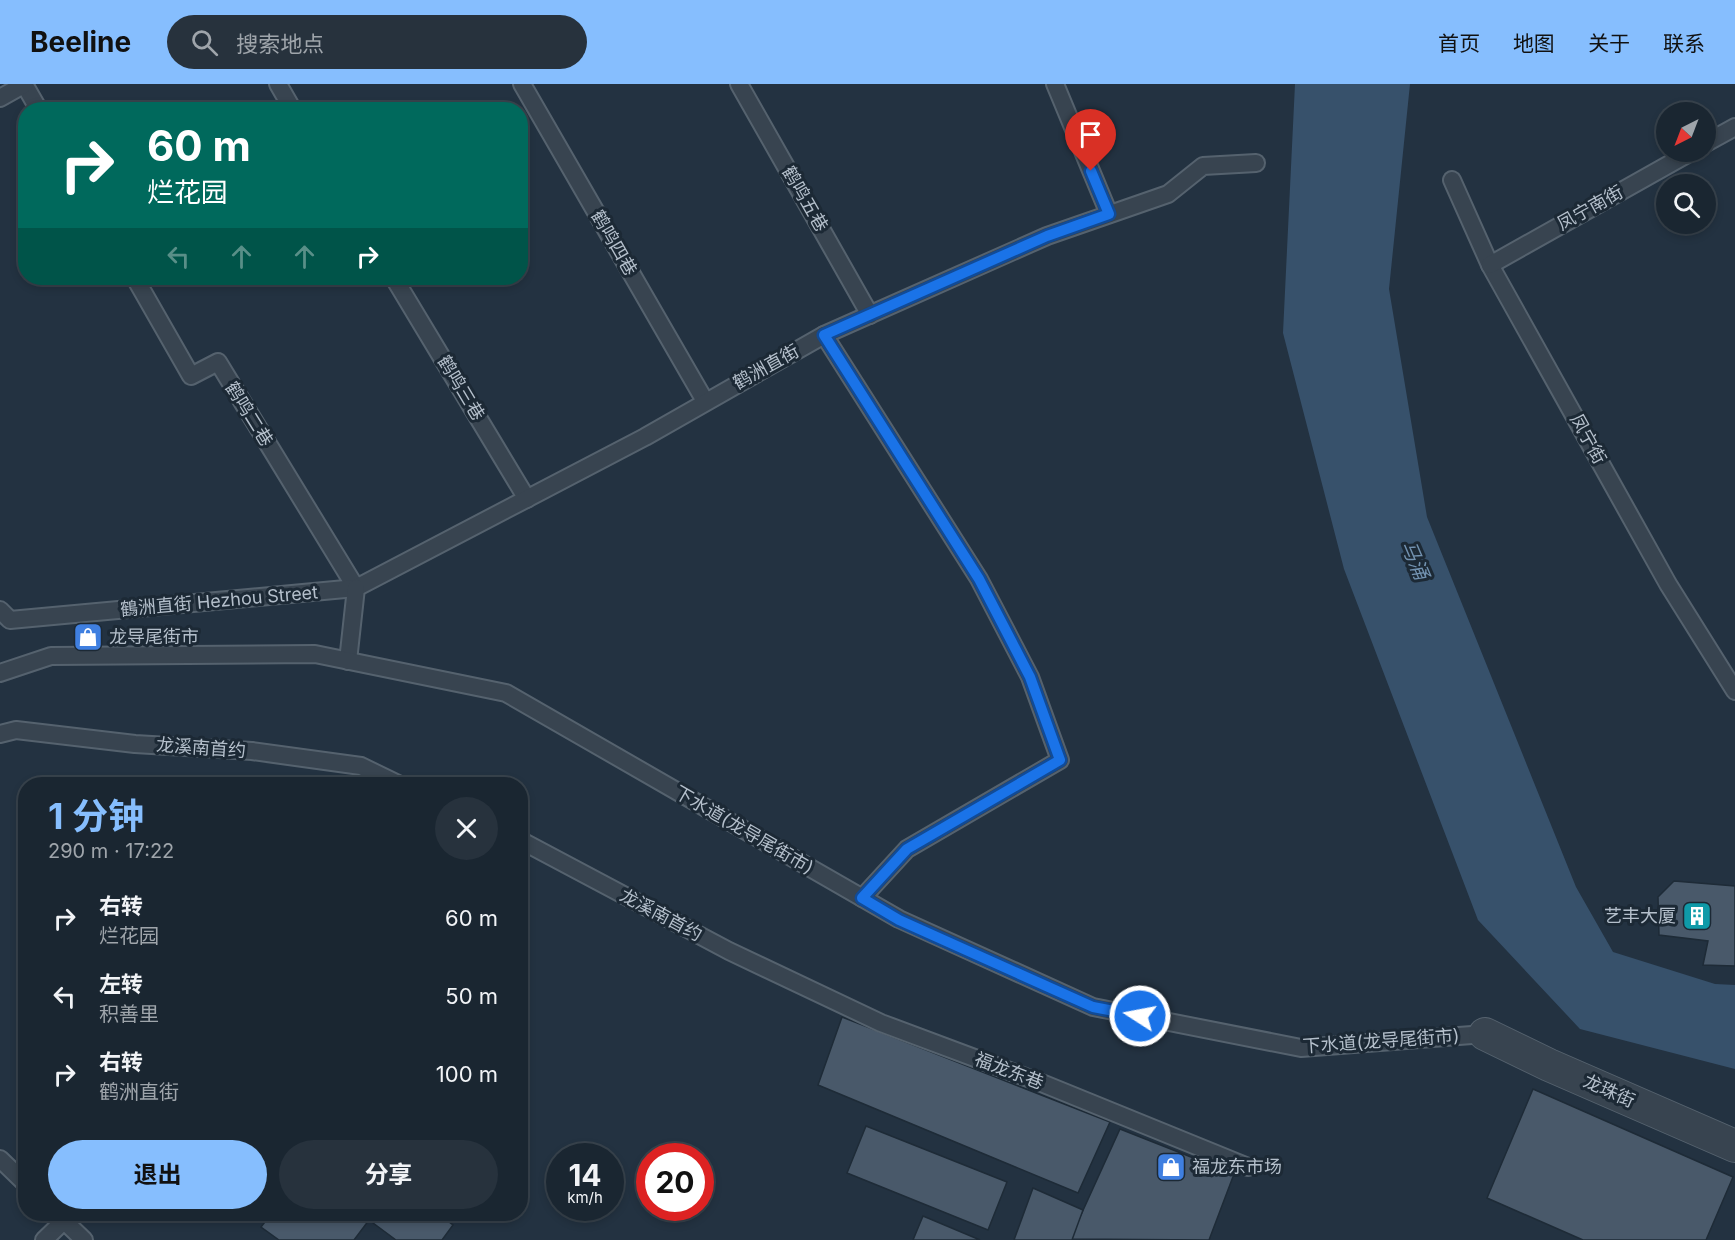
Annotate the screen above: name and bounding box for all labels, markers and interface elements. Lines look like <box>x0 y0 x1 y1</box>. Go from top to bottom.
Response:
search box <box>167 15 587 69</box>
text: Beeline <box>30 25 131 59</box>
icon: search <box>188 26 221 59</box>
text: 搜索地点 <box>236 31 324 57</box>
text: 首页 <box>1438 31 1480 56</box>
text: 地图 <box>1513 31 1555 56</box>
text: 关于 <box>1588 31 1630 56</box>
text: 联系 <box>1663 31 1705 56</box>
north arrow <box>1656 102 1716 162</box>
map controls <box>1656 102 1716 234</box>
pin <box>1065 109 1116 171</box>
icon: arrive <box>1074 118 1107 151</box>
text: 60 m <box>147 120 251 171</box>
icon: right <box>48 126 126 204</box>
street label: 鹤鸣五巷 <box>778 162 833 235</box>
button: search <box>1656 174 1716 234</box>
text: 烂花园 <box>147 176 228 209</box>
street label: 凤宁南街 <box>1553 181 1626 234</box>
street label: 鹤鸣四巷 <box>587 206 642 279</box>
icon: left <box>162 240 195 273</box>
icon: ahead <box>225 240 258 273</box>
icon: ahead <box>288 240 321 273</box>
icon: right <box>351 240 384 273</box>
street label: 鹤洲直街 <box>729 340 802 393</box>
street label: 鹤鸣三巷 <box>434 351 489 424</box>
street label: 鹤鸣二巷 <box>221 378 277 450</box>
street label: 凤宁街 <box>1566 410 1611 467</box>
water label: 马涌 <box>1396 537 1435 585</box>
street label: 鶴洲直街 Hezhou Street <box>119 581 319 620</box>
shop icon: 龙导尾街市 <box>72 621 104 653</box>
place label: 龙导尾街市 <box>109 626 199 647</box>
street label: 龙溪南首约 <box>155 734 247 761</box>
street label: 下水道(龙导尾街市) <box>671 781 818 878</box>
text: 1 分钟 <box>48 794 144 838</box>
button: close <box>435 797 498 860</box>
text: 290 m · 17:22 <box>48 839 174 863</box>
street label: 龙溪南首约 <box>617 884 706 945</box>
text: 右转 <box>99 893 143 919</box>
building icon: 艺丰大厦 <box>1681 900 1713 932</box>
icon: right <box>48 902 81 935</box>
text: 60 m <box>445 905 498 931</box>
place label: 艺丰大厦 <box>1604 905 1676 926</box>
text: 烂花园 <box>99 924 159 948</box>
text: 左转 <box>99 971 143 997</box>
icon: left <box>48 980 81 1013</box>
text: 50 m <box>445 983 498 1009</box>
position arrow <box>1108 984 1172 1048</box>
text: 积善里 <box>99 1002 159 1026</box>
street label: 下水道(龙导尾街市) <box>1302 1025 1460 1056</box>
street label: 福龙东巷 <box>972 1048 1047 1093</box>
text: 右转 <box>99 1049 143 1075</box>
icon: right <box>48 1058 81 1091</box>
text: 100 m <box>436 1061 498 1087</box>
street label: 龙珠街 <box>1580 1070 1638 1111</box>
text: 鹤洲直街 <box>99 1080 179 1104</box>
button: 退出 <box>48 1140 267 1209</box>
button: 分享 <box>279 1140 498 1209</box>
speed limit sign: 20 <box>636 1143 714 1221</box>
shop icon: 福龙东市场 <box>1155 1151 1187 1183</box>
place label: 福龙东市场 <box>1192 1156 1282 1177</box>
text: 14 <box>568 1157 602 1193</box>
text: km/h <box>567 1188 603 1207</box>

